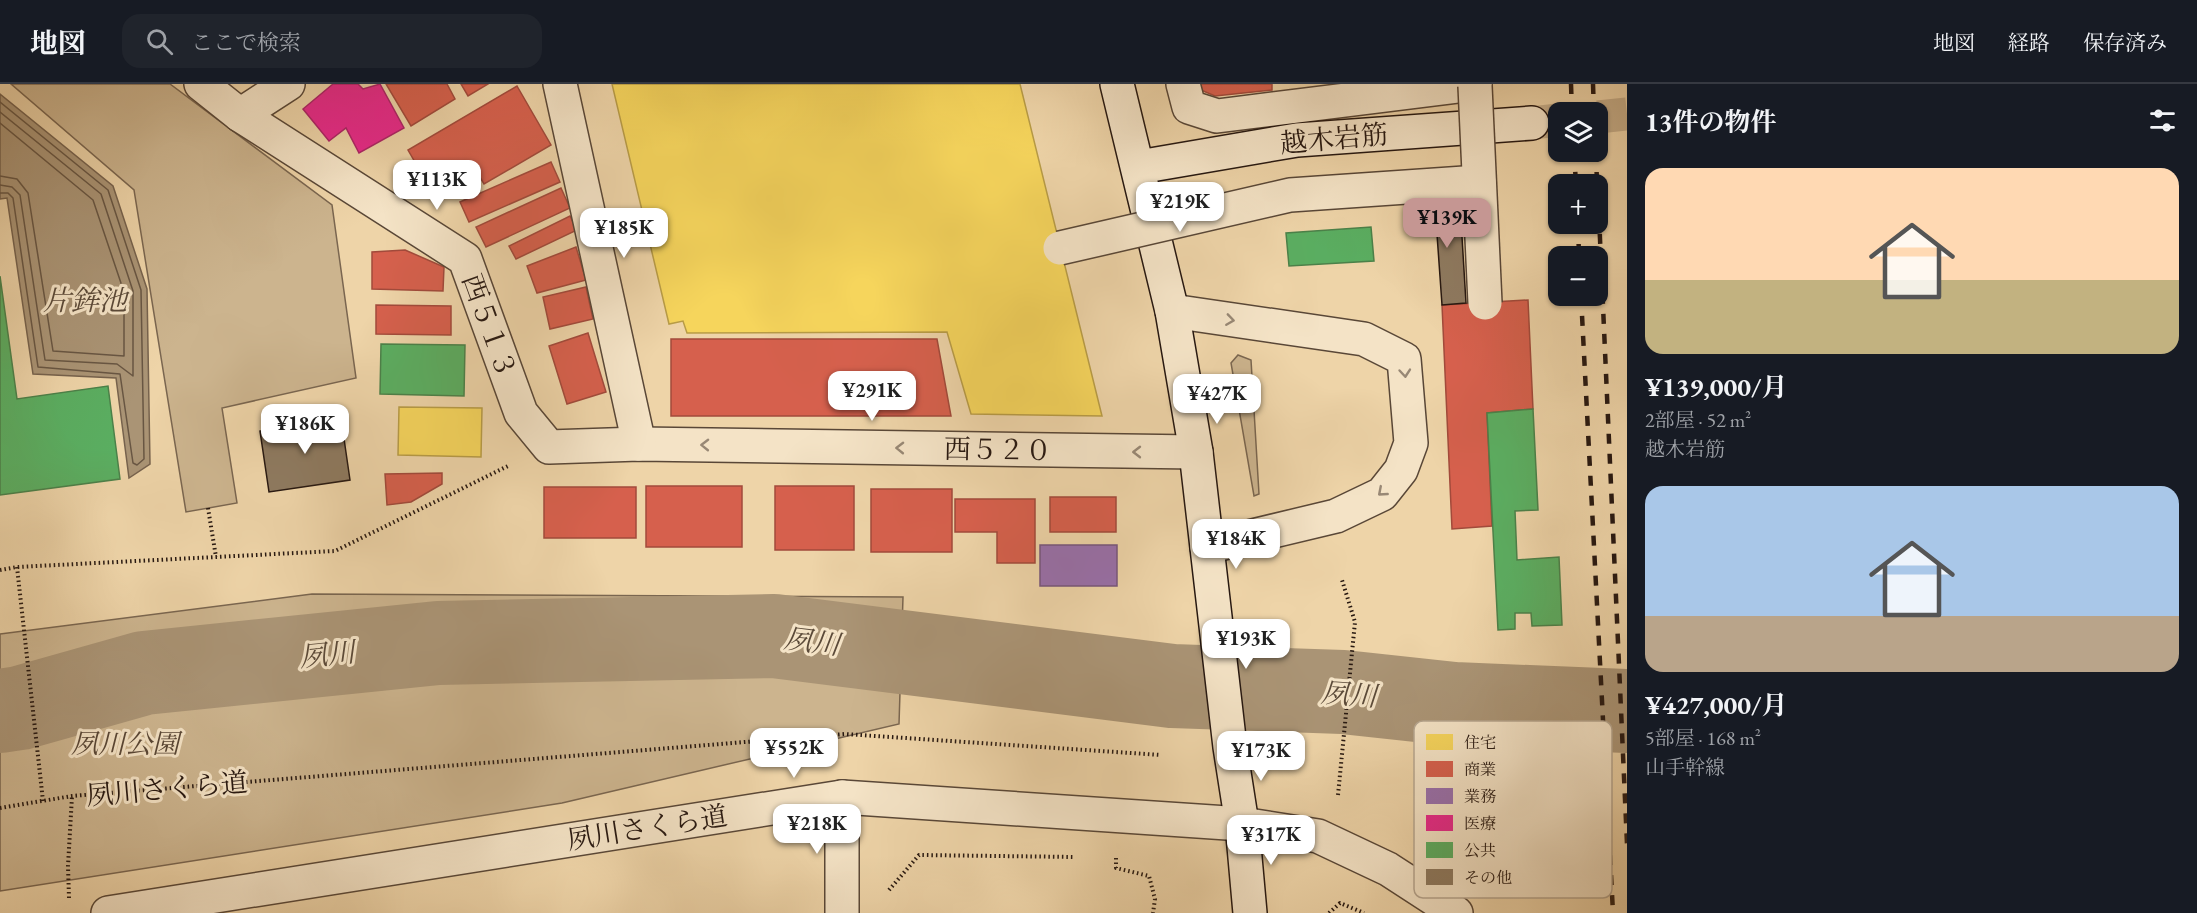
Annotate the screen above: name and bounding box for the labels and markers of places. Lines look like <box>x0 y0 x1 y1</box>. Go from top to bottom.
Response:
pin: ¥113K <box>395 160 479 211</box>
pin: ¥219K <box>1138 182 1222 233</box>
pin: ¥139K <box>1405 198 1489 249</box>
pin: ¥185K <box>582 208 666 259</box>
pin: ¥291K <box>830 371 914 422</box>
pin: ¥427K <box>1175 374 1259 425</box>
pin: ¥186K <box>263 404 347 455</box>
pin: ¥184K <box>1194 519 1278 570</box>
pin: ¥193K <box>1204 619 1288 670</box>
pin: ¥552K <box>752 728 836 779</box>
pin: ¥173K <box>1219 731 1303 782</box>
pin: ¥218K <box>775 804 859 855</box>
pin: ¥317K <box>1229 815 1313 866</box>

